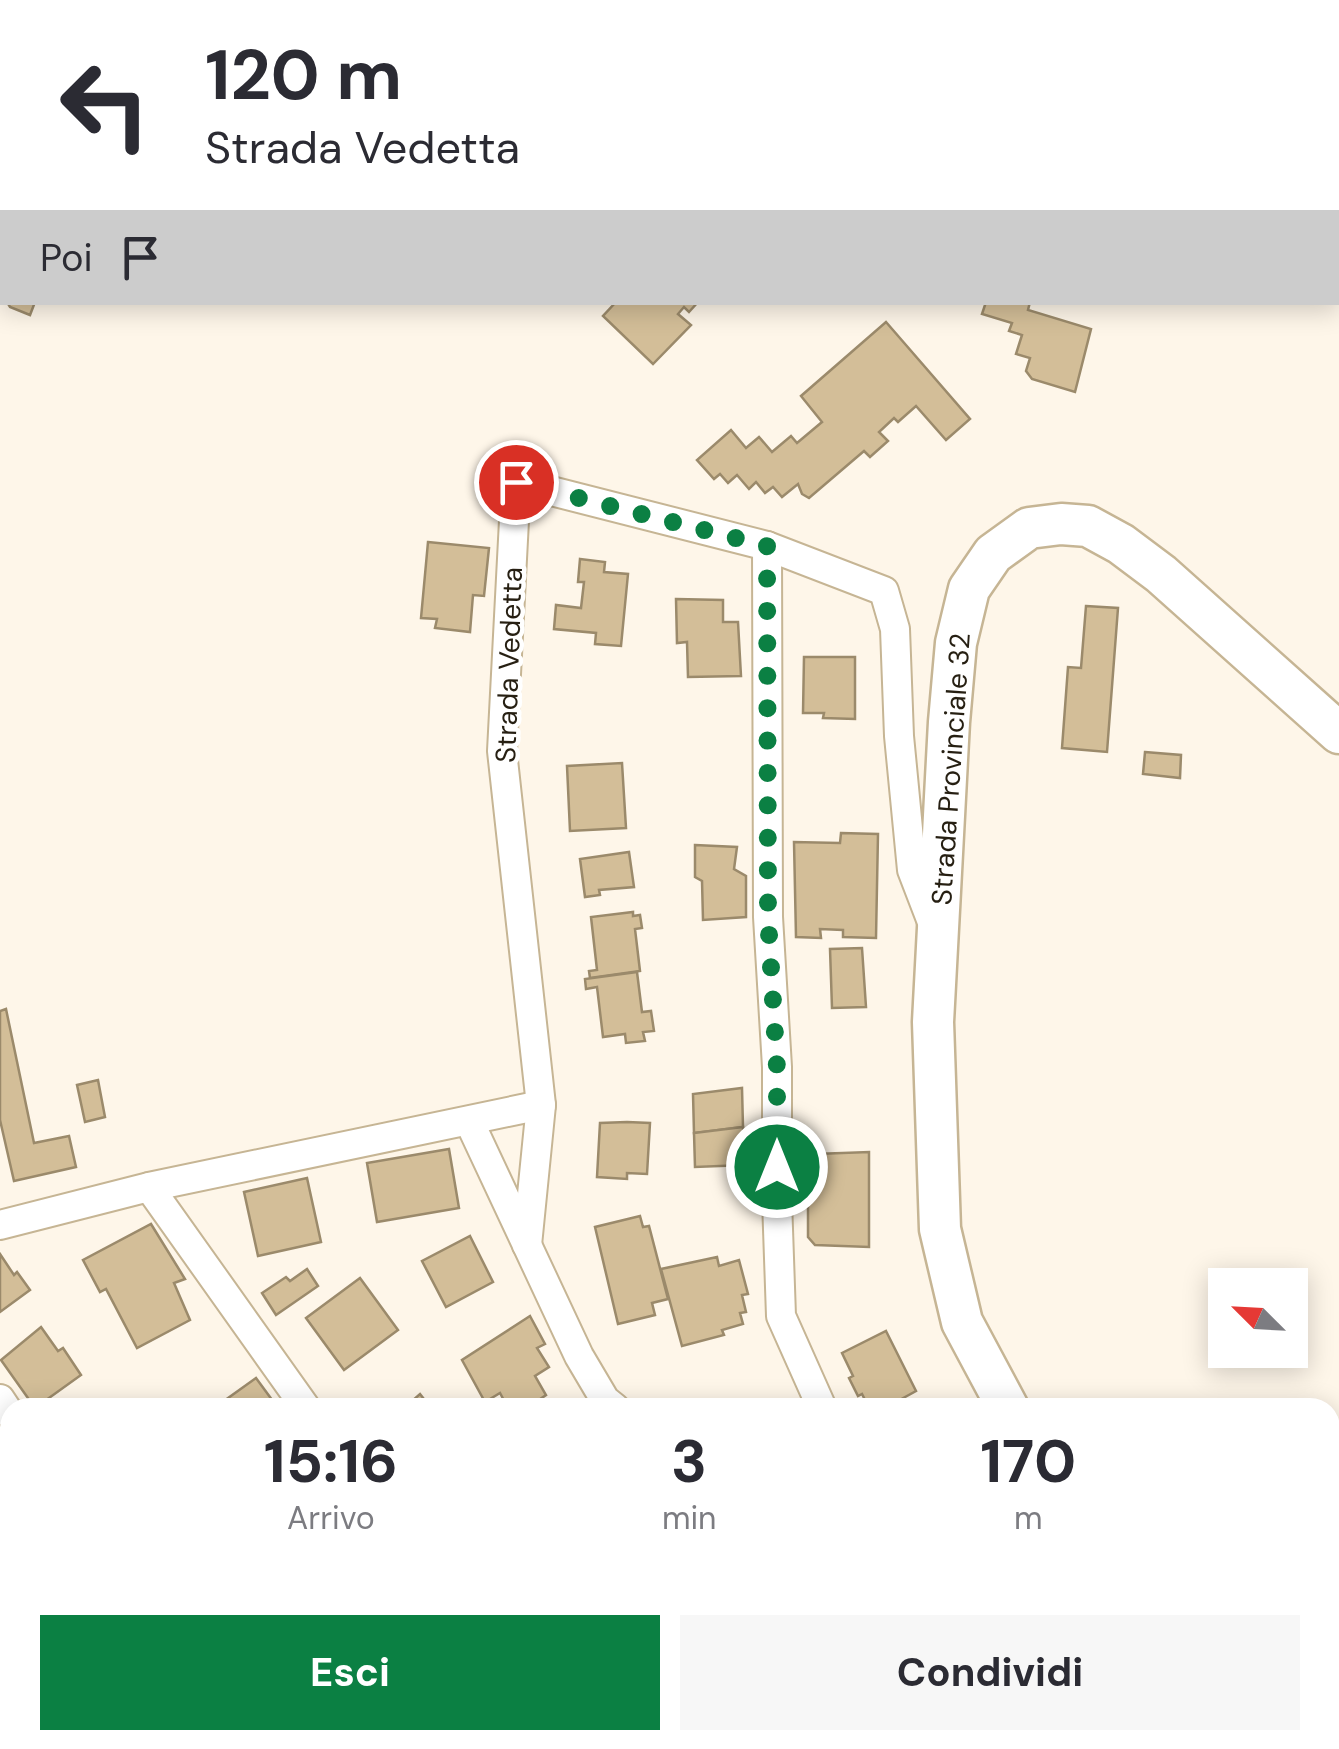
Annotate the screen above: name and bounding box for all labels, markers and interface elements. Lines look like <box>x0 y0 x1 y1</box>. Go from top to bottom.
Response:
text: 120 m <box>205 30 402 121</box>
icon: left <box>40 40 170 170</box>
text: Strada Vedetta <box>205 118 520 177</box>
icon: arrive <box>113 230 168 285</box>
text: Poi <box>40 233 93 283</box>
pin <box>474 440 559 525</box>
icon: arrive <box>489 455 544 510</box>
street label: Strada Vedetta <box>487 566 531 764</box>
street label: Strada Provinciale 32 <box>923 632 979 906</box>
position arrow <box>725 1115 829 1219</box>
north arrow <box>1208 1268 1308 1368</box>
map controls <box>1208 1268 1308 1368</box>
text: 15:16 <box>264 1422 398 1501</box>
text: 3 <box>671 1422 707 1501</box>
text: 170 <box>980 1422 1076 1501</box>
text: Arrivo <box>287 1497 375 1539</box>
text: min <box>662 1497 716 1539</box>
text: m <box>1014 1497 1042 1539</box>
button: Esci <box>40 1615 660 1730</box>
button: Condividi <box>680 1615 1300 1730</box>

